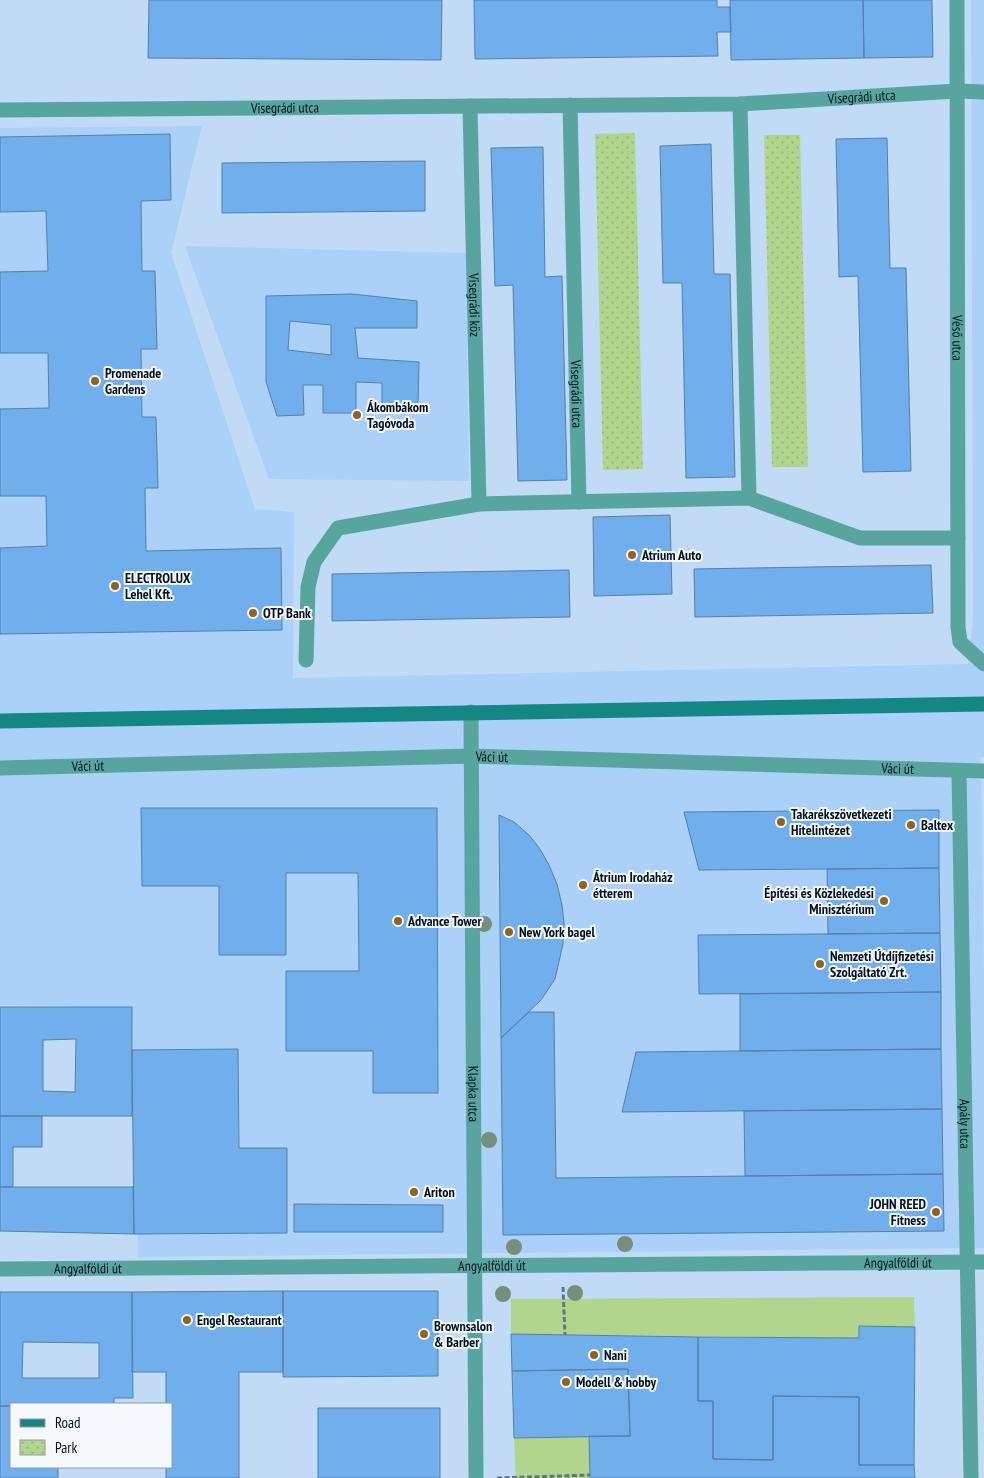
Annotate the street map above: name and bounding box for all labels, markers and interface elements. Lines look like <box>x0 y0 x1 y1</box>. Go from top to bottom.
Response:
street label: Visegrádi utca <box>826 86 896 108</box>
street label: Visegrádi utca <box>250 98 319 117</box>
street label: Visegrádi köz <box>465 272 484 337</box>
street label: Véső utca <box>949 314 967 361</box>
street label: Visegrádi utca <box>567 359 586 428</box>
place label: Promenade Gardens <box>105 364 161 398</box>
marker: Promenade Gardens <box>89 375 101 387</box>
place label: Ákombákom Tagóvoda <box>366 398 428 432</box>
marker: Ákombákom Tagóvoda <box>351 409 363 421</box>
place label: Atrium Auto <box>641 546 702 564</box>
marker: Atrium Auto <box>626 549 638 561</box>
place label: ELECTROLUX Lehel Kft. <box>125 569 191 603</box>
marker: ELECTROLUX Lehel Kft. <box>109 580 121 592</box>
place label: OTP Bank <box>263 604 311 622</box>
marker: OTP Bank <box>247 607 259 619</box>
street label: Váci út <box>474 747 508 766</box>
street label: Váci út <box>71 756 105 775</box>
street label: Váci út <box>880 759 914 778</box>
place label: Takarékszövetkezeti Hitelintézet <box>791 805 892 839</box>
marker: Takarékszövetkezeti Hitelintézet <box>775 816 787 828</box>
place label: Baltex <box>921 816 954 834</box>
marker: Baltex <box>905 819 917 831</box>
place label: Átrium Irodaház étterem <box>592 868 672 902</box>
marker: Átrium Irodaház étterem <box>577 879 589 891</box>
place label: Építési és Közlekedési Minisztérium <box>764 884 874 918</box>
marker: Építési és Közlekedési Minisztérium <box>878 895 890 907</box>
place label: Advance Tower <box>407 912 483 930</box>
marker: Advance Tower <box>392 915 404 927</box>
place label: New York bagel <box>519 923 596 941</box>
marker: New York bagel <box>503 926 515 938</box>
place label: Nemzeti Útdíjfizetési Szolgáltató Zrt. <box>830 947 934 981</box>
marker: Nemzeti Útdíjfizetési Szolgáltató Zrt. <box>814 958 826 970</box>
street label: Klapka utca <box>464 1066 483 1122</box>
street label: Apály utca <box>956 1099 974 1149</box>
place label: Ariton <box>423 1183 455 1201</box>
marker: Ariton <box>408 1186 420 1198</box>
place label: JOHN REED Fitness <box>869 1195 926 1229</box>
marker: JOHN REED Fitness <box>930 1206 942 1218</box>
street label: Angyalföldi út <box>864 1253 932 1272</box>
street label: Angyalföldi út <box>458 1256 526 1275</box>
street label: Angyalföldi út <box>54 1259 122 1278</box>
place label: Engel Restaurant <box>197 1311 282 1329</box>
marker: Engel Restaurant <box>181 1314 193 1326</box>
place label: Brownsalon & Barber <box>434 1317 492 1351</box>
marker: Brownsalon & Barber <box>418 1328 430 1340</box>
place label: Nani <box>604 1346 627 1364</box>
marker: Nani <box>588 1349 600 1361</box>
place label: Modell & hobby <box>576 1373 656 1391</box>
marker: Modell & hobby <box>560 1376 572 1388</box>
legend <box>10 1403 172 1468</box>
text: Road <box>55 1413 81 1432</box>
text: Park <box>55 1438 77 1457</box>

